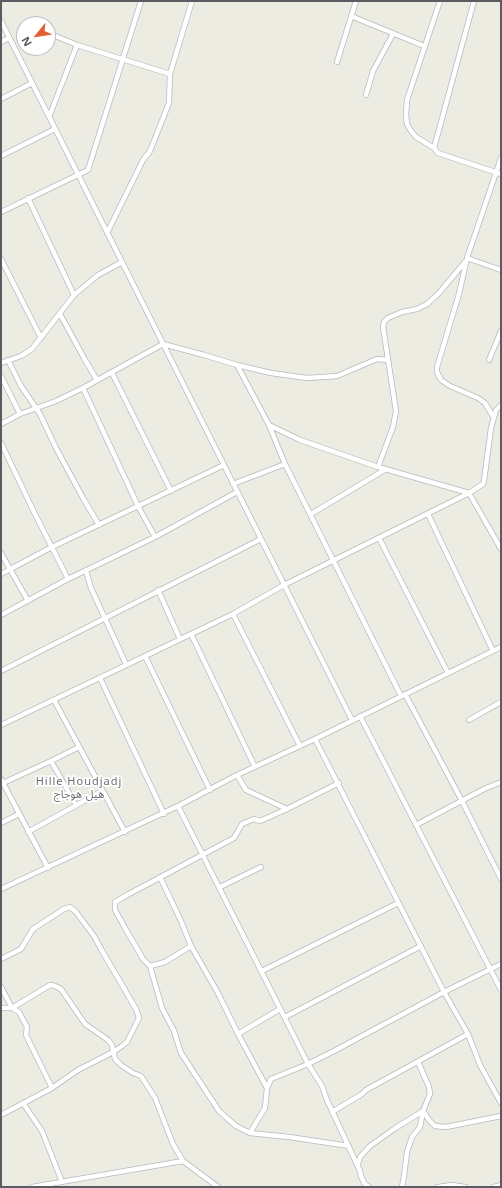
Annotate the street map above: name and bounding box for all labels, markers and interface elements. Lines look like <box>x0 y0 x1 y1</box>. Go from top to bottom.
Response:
north arrow <box>16 16 56 56</box>
text: N <box>17 34 35 49</box>
district label: Hille Houdjadj هيل هوجاج <box>36 775 122 801</box>

